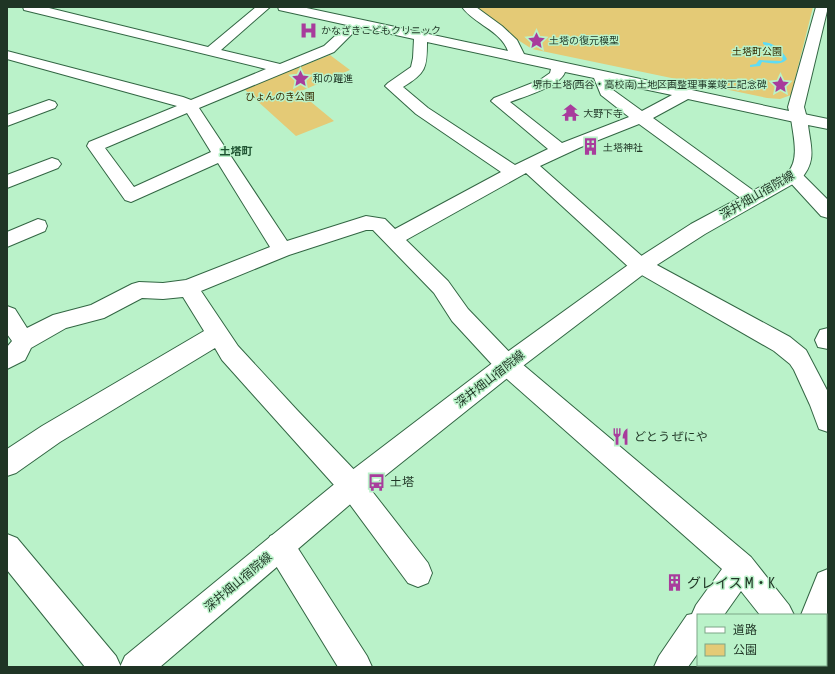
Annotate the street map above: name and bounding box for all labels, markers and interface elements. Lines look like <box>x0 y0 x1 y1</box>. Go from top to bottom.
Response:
hospital icon: かなざきこどもクリニック <box>298 20 318 40</box>
place label: かなざきこどもクリニック <box>321 25 441 36</box>
place icon: 土塔の復元模型 <box>526 30 546 50</box>
place label: 土塔の復元模型 <box>549 35 619 46</box>
park label: 土塔町公園 <box>732 46 782 57</box>
place icon: 和の躍進 <box>290 68 310 88</box>
place label: 和の躍進 <box>313 73 353 84</box>
place icon: 堺市土塔(西谷・高校南)土地区画整理事業竣工記念碑 <box>770 74 790 94</box>
place label: 堺市土塔(西谷・高校南)土地区画整理事業竣工記念碑 <box>532 79 767 90</box>
park label: ひょんのき公園 <box>245 91 315 102</box>
temple icon: 大野下寺 <box>560 103 580 123</box>
place label: 大野下寺 <box>583 108 623 119</box>
building icon: 土塔神社 <box>580 137 600 157</box>
place label: 土塔神社 <box>603 142 643 153</box>
district label: 土塔町 <box>220 145 253 157</box>
street label: 深井畑山宿院線 <box>717 168 797 222</box>
street label: 深井畑山宿院線 <box>453 348 527 410</box>
restaurant icon: どとう ぜにや <box>611 427 631 447</box>
place label: どとう ぜにや <box>634 430 708 444</box>
bus stop icon: 土塔 <box>367 472 387 492</box>
place label: 土塔 <box>390 475 414 489</box>
street label: 深井畑山宿院線 <box>201 550 275 614</box>
building icon: グレイス M・K <box>664 573 684 593</box>
place label: グレイス M・K <box>687 575 775 591</box>
legend <box>697 614 827 666</box>
text: 道路 <box>733 623 757 637</box>
text: 公園 <box>733 643 757 657</box>

